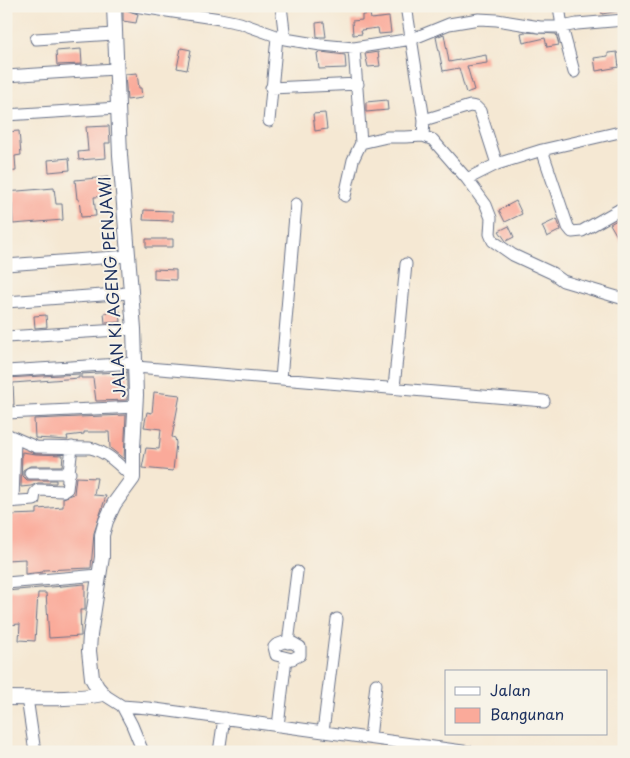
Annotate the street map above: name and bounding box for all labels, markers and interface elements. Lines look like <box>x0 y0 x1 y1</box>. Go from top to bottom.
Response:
street label: JALAN KI AGENG PENJAWI <box>91 175 131 399</box>
legend <box>445 670 608 736</box>
text: Jalan <box>490 678 531 701</box>
text: Bangunan <box>490 702 564 725</box>

